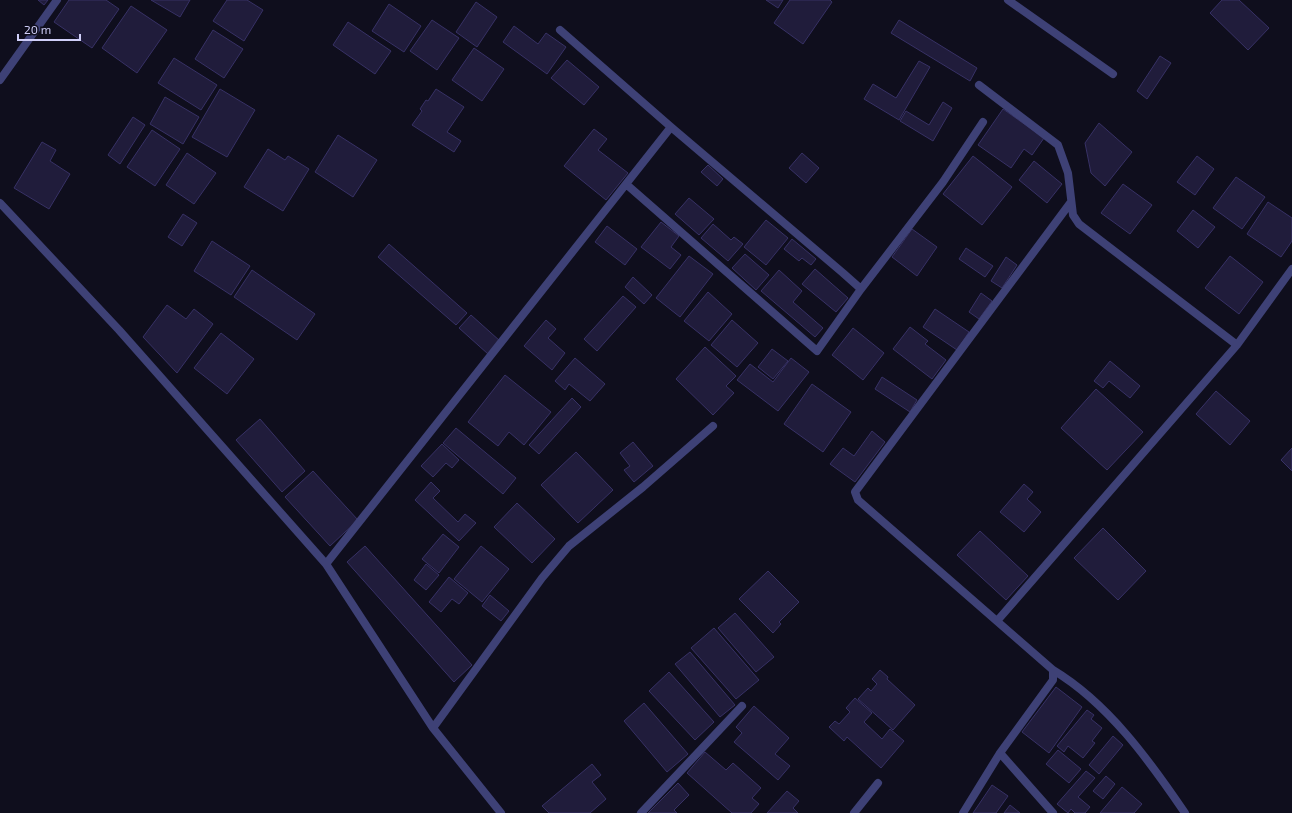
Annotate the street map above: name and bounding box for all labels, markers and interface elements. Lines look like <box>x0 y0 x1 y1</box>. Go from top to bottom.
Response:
scale bar <box>18 16 80 42</box>
text: 20 m <box>24 22 51 36</box>

